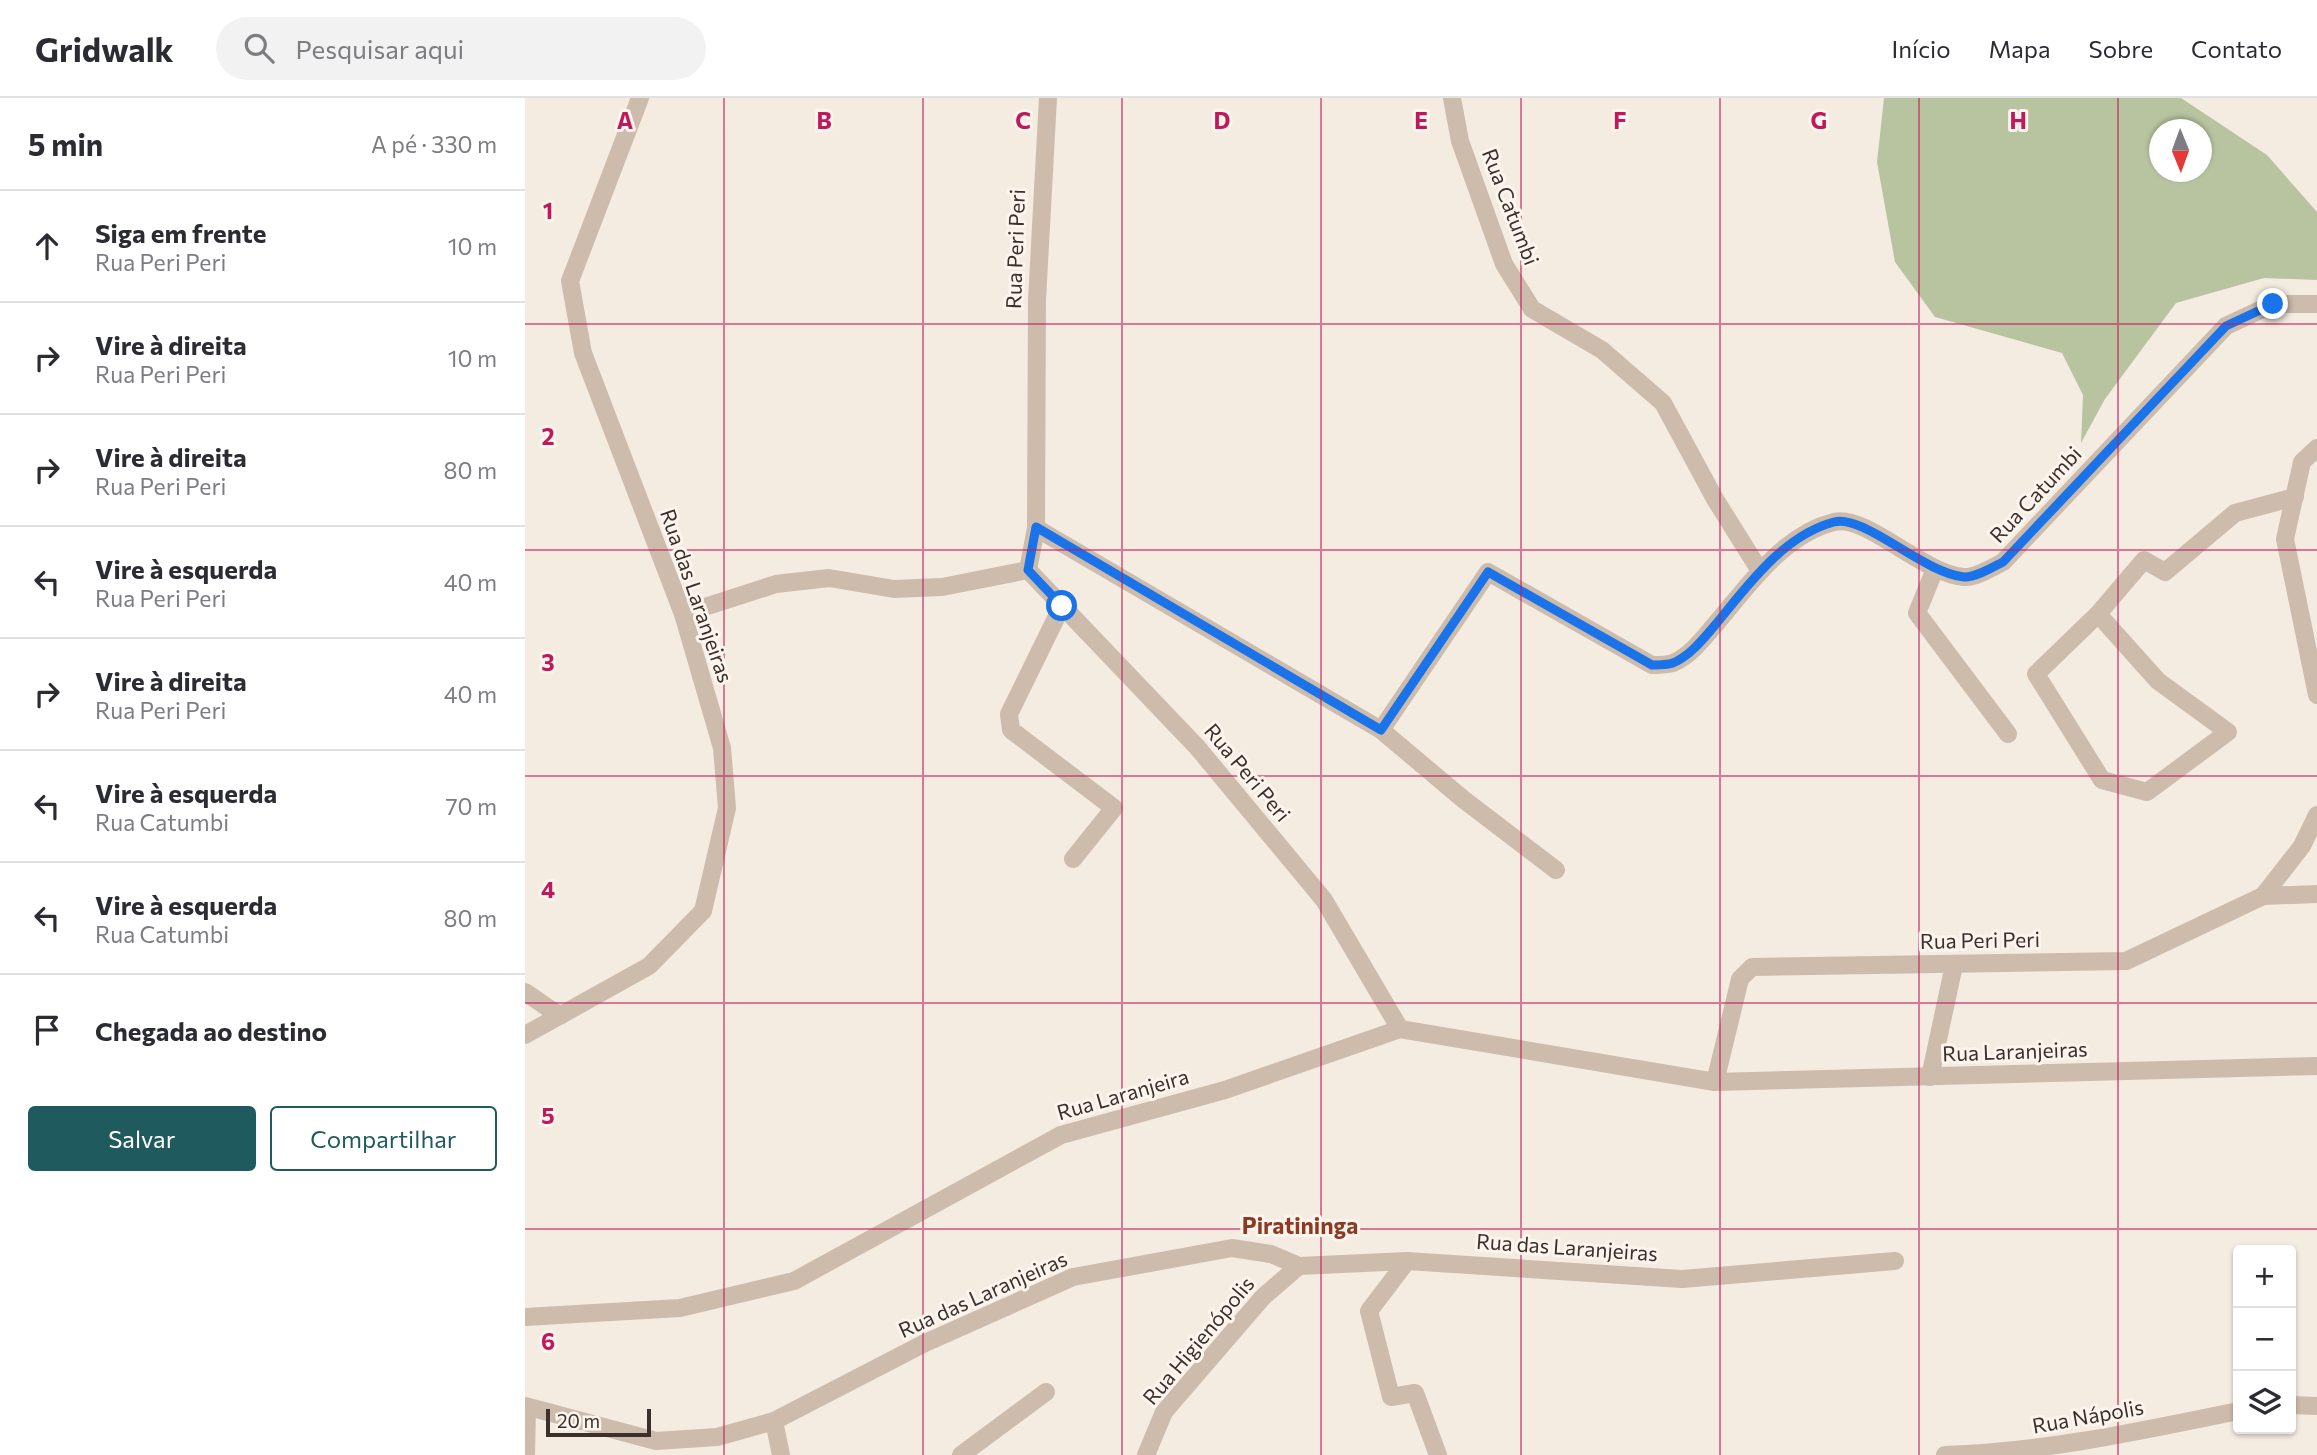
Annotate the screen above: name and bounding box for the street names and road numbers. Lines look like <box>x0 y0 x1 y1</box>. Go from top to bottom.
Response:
street label: Rua Catumbi <box>1478 145 1545 268</box>
street label: Rua Peri Peri <box>1000 189 1029 309</box>
street label: Rua Catumbi <box>1984 441 2086 547</box>
street label: Rua das Laranjeiras <box>656 505 739 686</box>
street label: Rua Peri Peri <box>1200 718 1296 826</box>
street label: Rua Peri Peri <box>1920 926 2040 953</box>
street label: Rua Laranjeiras <box>1942 1035 2088 1066</box>
street label: Rua Laranjeira <box>1054 1063 1191 1124</box>
street label: Rua das Laranjeiras <box>1475 1228 1659 1265</box>
street label: Rua das Laranjeiras <box>894 1245 1071 1342</box>
street label: Rua Higienópolis <box>1137 1271 1259 1409</box>
street label: Rua Nápolis <box>2030 1393 2145 1438</box>

